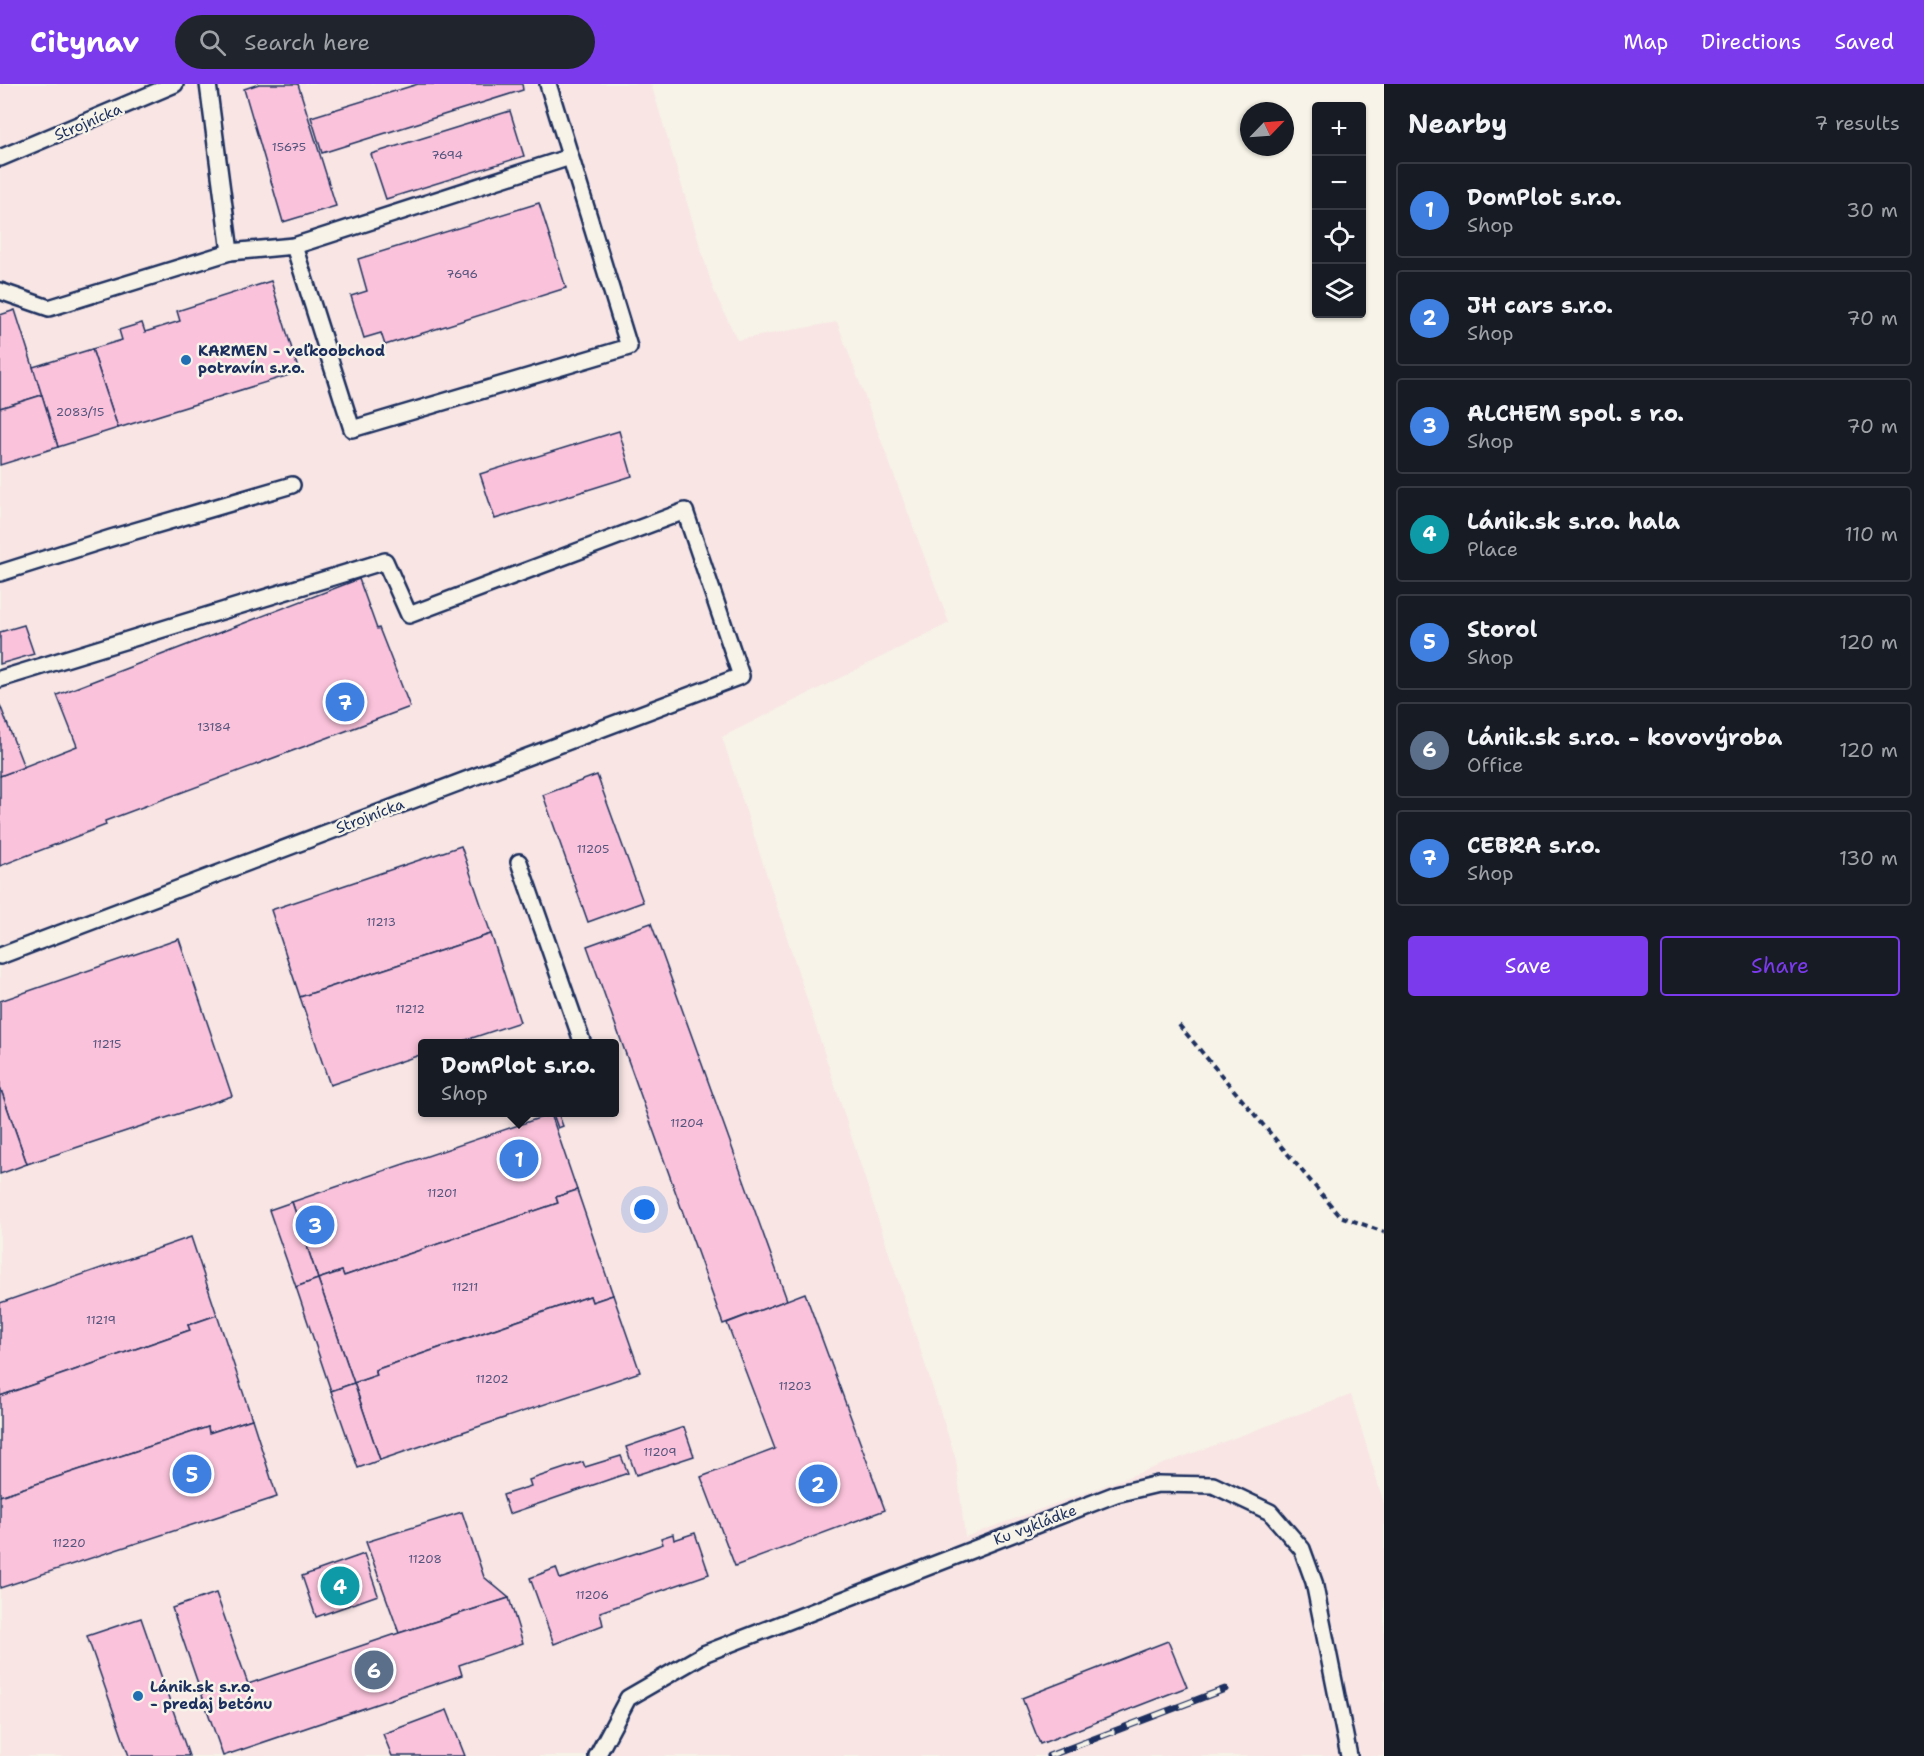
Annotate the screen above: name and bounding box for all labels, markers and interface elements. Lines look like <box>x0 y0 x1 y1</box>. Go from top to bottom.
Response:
search box <box>175 15 595 69</box>
text: Citynav <box>30 23 139 61</box>
icon: search <box>196 26 229 59</box>
text: Search here <box>244 28 370 57</box>
text: Map <box>1623 28 1668 56</box>
text: Directions <box>1701 28 1801 56</box>
text: Saved <box>1834 28 1894 56</box>
street label: Strojnícka <box>51 99 126 145</box>
north arrow <box>1240 102 1294 156</box>
map controls <box>1312 102 1366 318</box>
button: + <box>1312 102 1366 156</box>
text: Nearby <box>1408 106 1507 141</box>
text: 7 results <box>1814 110 1900 136</box>
house number: 15675 <box>272 139 306 155</box>
house number: 7694 <box>431 147 463 163</box>
button: − <box>1312 156 1366 210</box>
text: DomPlot s.r.o. <box>1467 183 1622 212</box>
text: 1 <box>1425 197 1434 223</box>
text: 30 m <box>1846 197 1898 223</box>
button: locate <box>1312 210 1366 264</box>
text: Shop <box>1467 212 1514 238</box>
button: layers <box>1312 264 1366 318</box>
house number: 7696 <box>446 266 478 282</box>
text: JH cars s.r.o. <box>1467 291 1613 320</box>
text: 2 <box>1423 305 1437 331</box>
text: 70 m <box>1846 305 1898 331</box>
text: Shop <box>1467 320 1514 346</box>
place label: KARMEN - veľkoobchod potravín s.r.o. <box>198 341 385 378</box>
marker: KARMEN - veľkoobchod potravín s.r.o. <box>179 353 193 367</box>
text: ALCHEM spol. s r.o. <box>1467 399 1684 428</box>
house number: 2083/15 <box>56 404 104 420</box>
text: 3 <box>1423 413 1437 439</box>
text: 70 m <box>1846 413 1898 439</box>
text: Shop <box>1467 428 1514 454</box>
text: Lánik.sk s.r.o. hala <box>1467 507 1680 536</box>
text: 4 <box>1423 521 1437 547</box>
text: 110 m <box>1844 521 1898 547</box>
text: Place <box>1467 536 1518 562</box>
text: Storol <box>1467 615 1537 644</box>
text: 5 <box>1423 629 1436 655</box>
text: 120 m <box>1839 629 1898 655</box>
text: Shop <box>1467 644 1514 670</box>
pin: 7 <box>326 680 364 724</box>
house number: 13184 <box>197 719 231 735</box>
text: Lánik.sk s.r.o. - kovovýroba <box>1467 723 1782 752</box>
text: 6 <box>1423 737 1437 763</box>
text: 120 m <box>1839 737 1898 763</box>
text: Office <box>1467 752 1523 778</box>
street label: Strojnícka <box>333 794 408 838</box>
text: CEBRA s.r.o. <box>1467 831 1601 860</box>
house number: 11205 <box>577 841 609 857</box>
text: 7 <box>1423 845 1437 871</box>
text: 130 m <box>1839 845 1898 871</box>
text: Shop <box>1467 860 1514 886</box>
house number: 11213 <box>366 914 396 930</box>
button: Save <box>1408 936 1648 996</box>
button: Share <box>1660 936 1900 996</box>
house number: 11212 <box>395 1001 425 1017</box>
house number: 11215 <box>93 1036 121 1052</box>
popup <box>418 1039 619 1117</box>
text: DomPlot s.r.o. <box>441 1051 596 1080</box>
text: Shop <box>441 1080 488 1106</box>
house number: 11204 <box>670 1115 704 1131</box>
pin: 1 <box>500 1136 538 1182</box>
house number: 11201 <box>427 1185 457 1201</box>
your location <box>630 1195 659 1224</box>
pin: 3 <box>296 1202 334 1248</box>
house number: 11211 <box>452 1279 478 1295</box>
house number: 11219 <box>86 1312 116 1328</box>
house number: 11202 <box>475 1371 509 1387</box>
house number: 11203 <box>778 1378 812 1394</box>
house number: 11209 <box>643 1444 677 1460</box>
pin: 5 <box>172 1452 212 1496</box>
pin: 2 <box>798 1462 838 1506</box>
street label: Ku vykládke <box>991 1500 1079 1550</box>
house number: 11220 <box>52 1535 86 1551</box>
house number: 11208 <box>408 1551 442 1567</box>
pin: 4 <box>320 1564 360 1608</box>
house number: 11206 <box>575 1587 609 1603</box>
pin: 6 <box>354 1648 394 1692</box>
place label: Lánik.sk s.r.o. - predaj betónu <box>150 1677 272 1714</box>
marker: Lánik.sk s.r.o. - predaj betónu <box>131 1689 145 1703</box>

